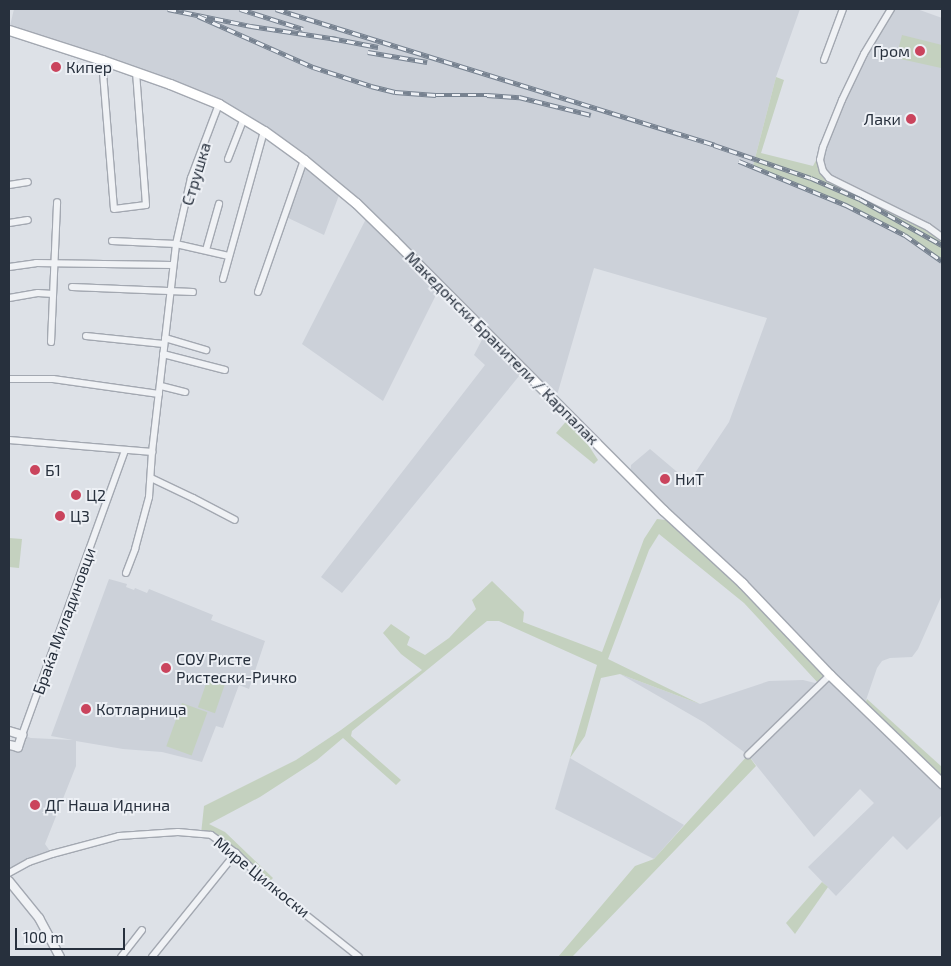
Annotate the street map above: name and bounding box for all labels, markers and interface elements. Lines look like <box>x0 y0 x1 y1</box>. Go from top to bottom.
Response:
place label: Гром <box>873 41 910 61</box>
marker: Гром <box>914 45 926 57</box>
place label: Кипер <box>66 57 112 77</box>
marker: Кипер <box>50 61 62 73</box>
place label: Лаки <box>864 109 901 129</box>
marker: Лаки <box>905 113 917 125</box>
street label: Струшка <box>177 140 215 208</box>
street label: Македонски Бранители / Карпалак <box>401 247 603 449</box>
place label: Б1 <box>45 460 61 480</box>
marker: Б1 <box>29 464 41 476</box>
place label: НиТ <box>675 469 704 489</box>
marker: НиТ <box>659 473 671 485</box>
place label: Ц2 <box>86 485 106 505</box>
marker: Ц2 <box>70 489 82 501</box>
place label: Ц3 <box>70 506 90 526</box>
marker: Ц3 <box>54 510 66 522</box>
street label: Браќа Миладиновци <box>28 545 100 697</box>
place label: СОУ Ристе Ристески-Ричко <box>176 649 297 687</box>
marker: СОУ Ристе Ристески-Ричко <box>160 662 172 674</box>
place label: Котларница <box>96 699 187 719</box>
marker: Котларница <box>80 703 92 715</box>
place label: ДГ Наша Иднина <box>45 795 170 815</box>
marker: ДГ Наша Иднина <box>29 799 41 811</box>
street label: Мире Цилкоски <box>210 832 314 922</box>
scale bar <box>18 918 128 950</box>
text: 100 m <box>23 928 64 946</box>

